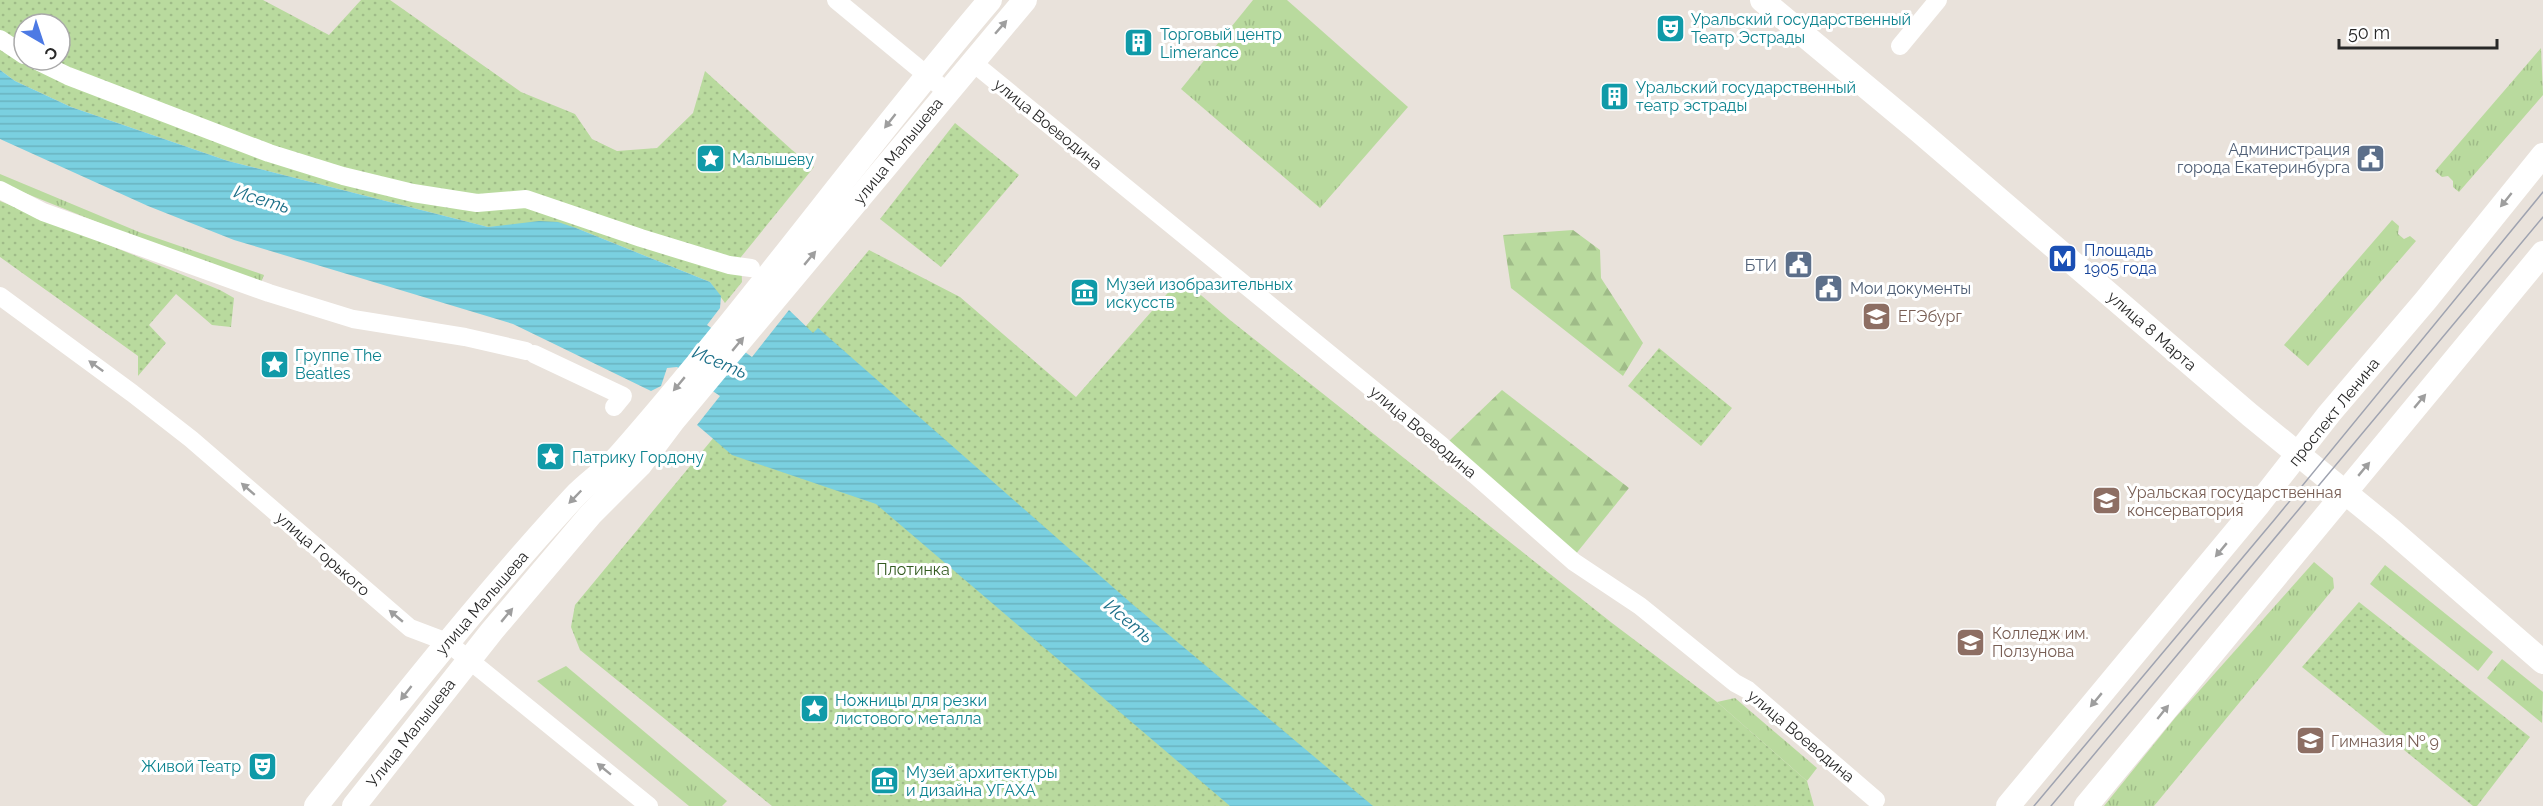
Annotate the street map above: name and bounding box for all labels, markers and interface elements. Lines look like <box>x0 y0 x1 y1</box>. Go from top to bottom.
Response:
place label: Уральский государственный Театр Эстрады <box>1691 10 1911 47</box>
north arrow <box>12 12 72 72</box>
theatre icon: Уральский государственный Театр Эстрады <box>1654 12 1686 44</box>
scale bar <box>2339 12 2496 50</box>
one-way arrow <box>994 20 1007 35</box>
text: 50 m <box>2348 22 2390 43</box>
place label: Торговый центр Limerance <box>1160 25 1282 62</box>
building icon: Торговый центр Limerance <box>1123 27 1155 59</box>
text: С <box>41 42 61 64</box>
street label: улица Воеводина <box>990 75 1106 173</box>
place label: Уральский государственный театр эстрады <box>1636 78 1856 115</box>
building icon: Уральский государственный театр эстрады <box>1599 80 1631 112</box>
street label: улица Малышева <box>849 94 947 208</box>
one-way arrow <box>884 113 897 129</box>
place label: Администрация города Екатеринбурга <box>2177 140 2350 177</box>
public building icon: Администрация города Екатеринбурга <box>2355 142 2387 174</box>
place icon: Малышеву <box>695 143 727 175</box>
place label: Малышеву <box>732 150 814 169</box>
water label: Исеть <box>231 181 293 217</box>
one-way arrow <box>2501 193 2513 208</box>
place label: Площадь 1905 года <box>2084 241 2157 278</box>
metro station icon: Площадь 1905 года <box>2047 243 2079 275</box>
public building icon: БТИ <box>1782 249 1814 281</box>
one-way arrow <box>803 251 816 266</box>
place label: БТИ <box>1745 256 1777 275</box>
public building icon: Мои документы <box>1813 272 1845 304</box>
place label: Музей изобразительных искусств <box>1106 275 1293 312</box>
museum icon: Музей изобразительных искусств <box>1069 277 1101 309</box>
place label: Мои документы <box>1850 279 1971 298</box>
street label: улица 8 Марта <box>2104 287 2200 375</box>
school or university icon: ЕГЭбург <box>1861 300 1893 332</box>
place label: ЕГЭбург <box>1898 307 1962 326</box>
one-way arrow <box>731 337 744 352</box>
water label: Исеть <box>689 341 751 383</box>
place label: Группе The Beatles <box>295 346 382 383</box>
place icon: Группе The Beatles <box>258 348 290 380</box>
street label: проспект Ленина <box>2285 354 2383 470</box>
one-way arrow <box>89 361 104 373</box>
one-way arrow <box>673 376 686 391</box>
street label: улица Воеводина <box>1366 382 1480 482</box>
one-way arrow <box>2414 393 2427 409</box>
place icon: Патрику Гордону <box>535 441 567 473</box>
place label: Патрику Гордону <box>572 448 704 467</box>
one-way arrow <box>2357 462 2369 477</box>
one-way arrow <box>241 483 256 496</box>
place label: Уральская государственная консерватория <box>2127 483 2342 520</box>
school or university icon: Уральская государственная консерватория <box>2090 485 2122 517</box>
one-way arrow <box>568 490 582 504</box>
street label: улица Горького <box>272 508 374 600</box>
one-way arrow <box>2214 542 2227 558</box>
street label: улица Малышева <box>432 547 532 659</box>
park label: Плотинка <box>876 560 950 579</box>
water label: Исеть <box>1100 595 1158 647</box>
one-way arrow <box>500 607 513 623</box>
one-way arrow <box>388 609 404 622</box>
place label: Колледж им. Ползунова <box>1992 624 2089 661</box>
school or university icon: Колледж им. Ползунова <box>1955 626 1987 658</box>
street label: Улица Малышева <box>363 675 459 791</box>
one-way arrow <box>401 685 413 700</box>
street label: улица Воеводина <box>1744 686 1858 786</box>
place label: Ножницы для резки листового металла <box>835 691 987 728</box>
one-way arrow <box>2090 692 2103 707</box>
place icon: Ножницы для резки листового металла <box>798 693 830 725</box>
one-way arrow <box>2156 705 2169 720</box>
school or university icon: Гимназия № 9 <box>2294 725 2326 757</box>
place label: Гимназия № 9 <box>2331 732 2439 751</box>
theatre icon: Живой Театр <box>246 750 278 782</box>
place label: Живой Театр <box>141 757 241 776</box>
one-way arrow <box>597 763 612 776</box>
place label: Музей архитектуры и дизайна УГАХА <box>906 763 1058 800</box>
museum icon: Музей архитектуры и дизайна УГАХА <box>869 765 901 797</box>

